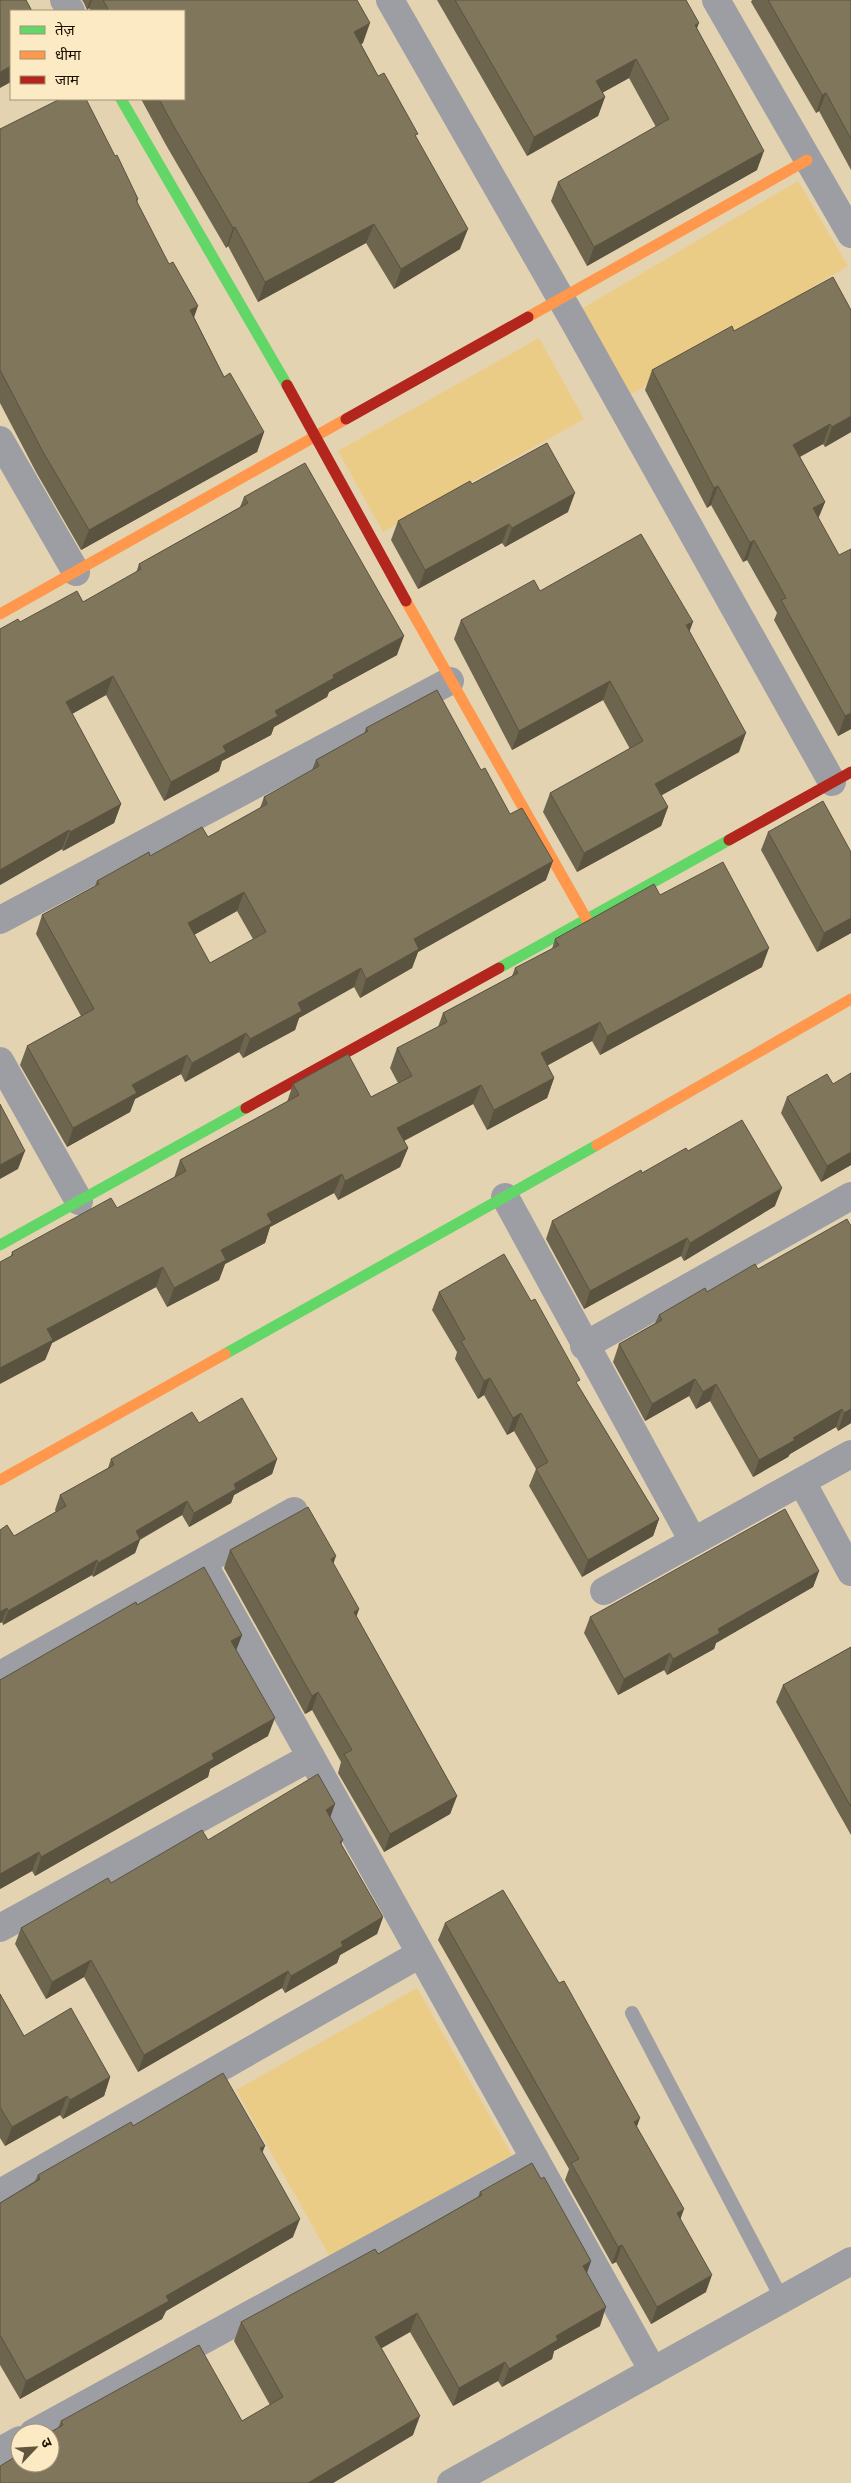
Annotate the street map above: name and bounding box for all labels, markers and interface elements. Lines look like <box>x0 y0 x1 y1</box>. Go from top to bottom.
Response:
legend <box>10 10 185 100</box>
text: तेज़ <box>55 21 76 39</box>
text: धीमा <box>55 46 82 64</box>
text: जाम <box>55 71 80 89</box>
north arrow <box>10 2423 60 2473</box>
text: उ <box>38 2435 56 2450</box>

